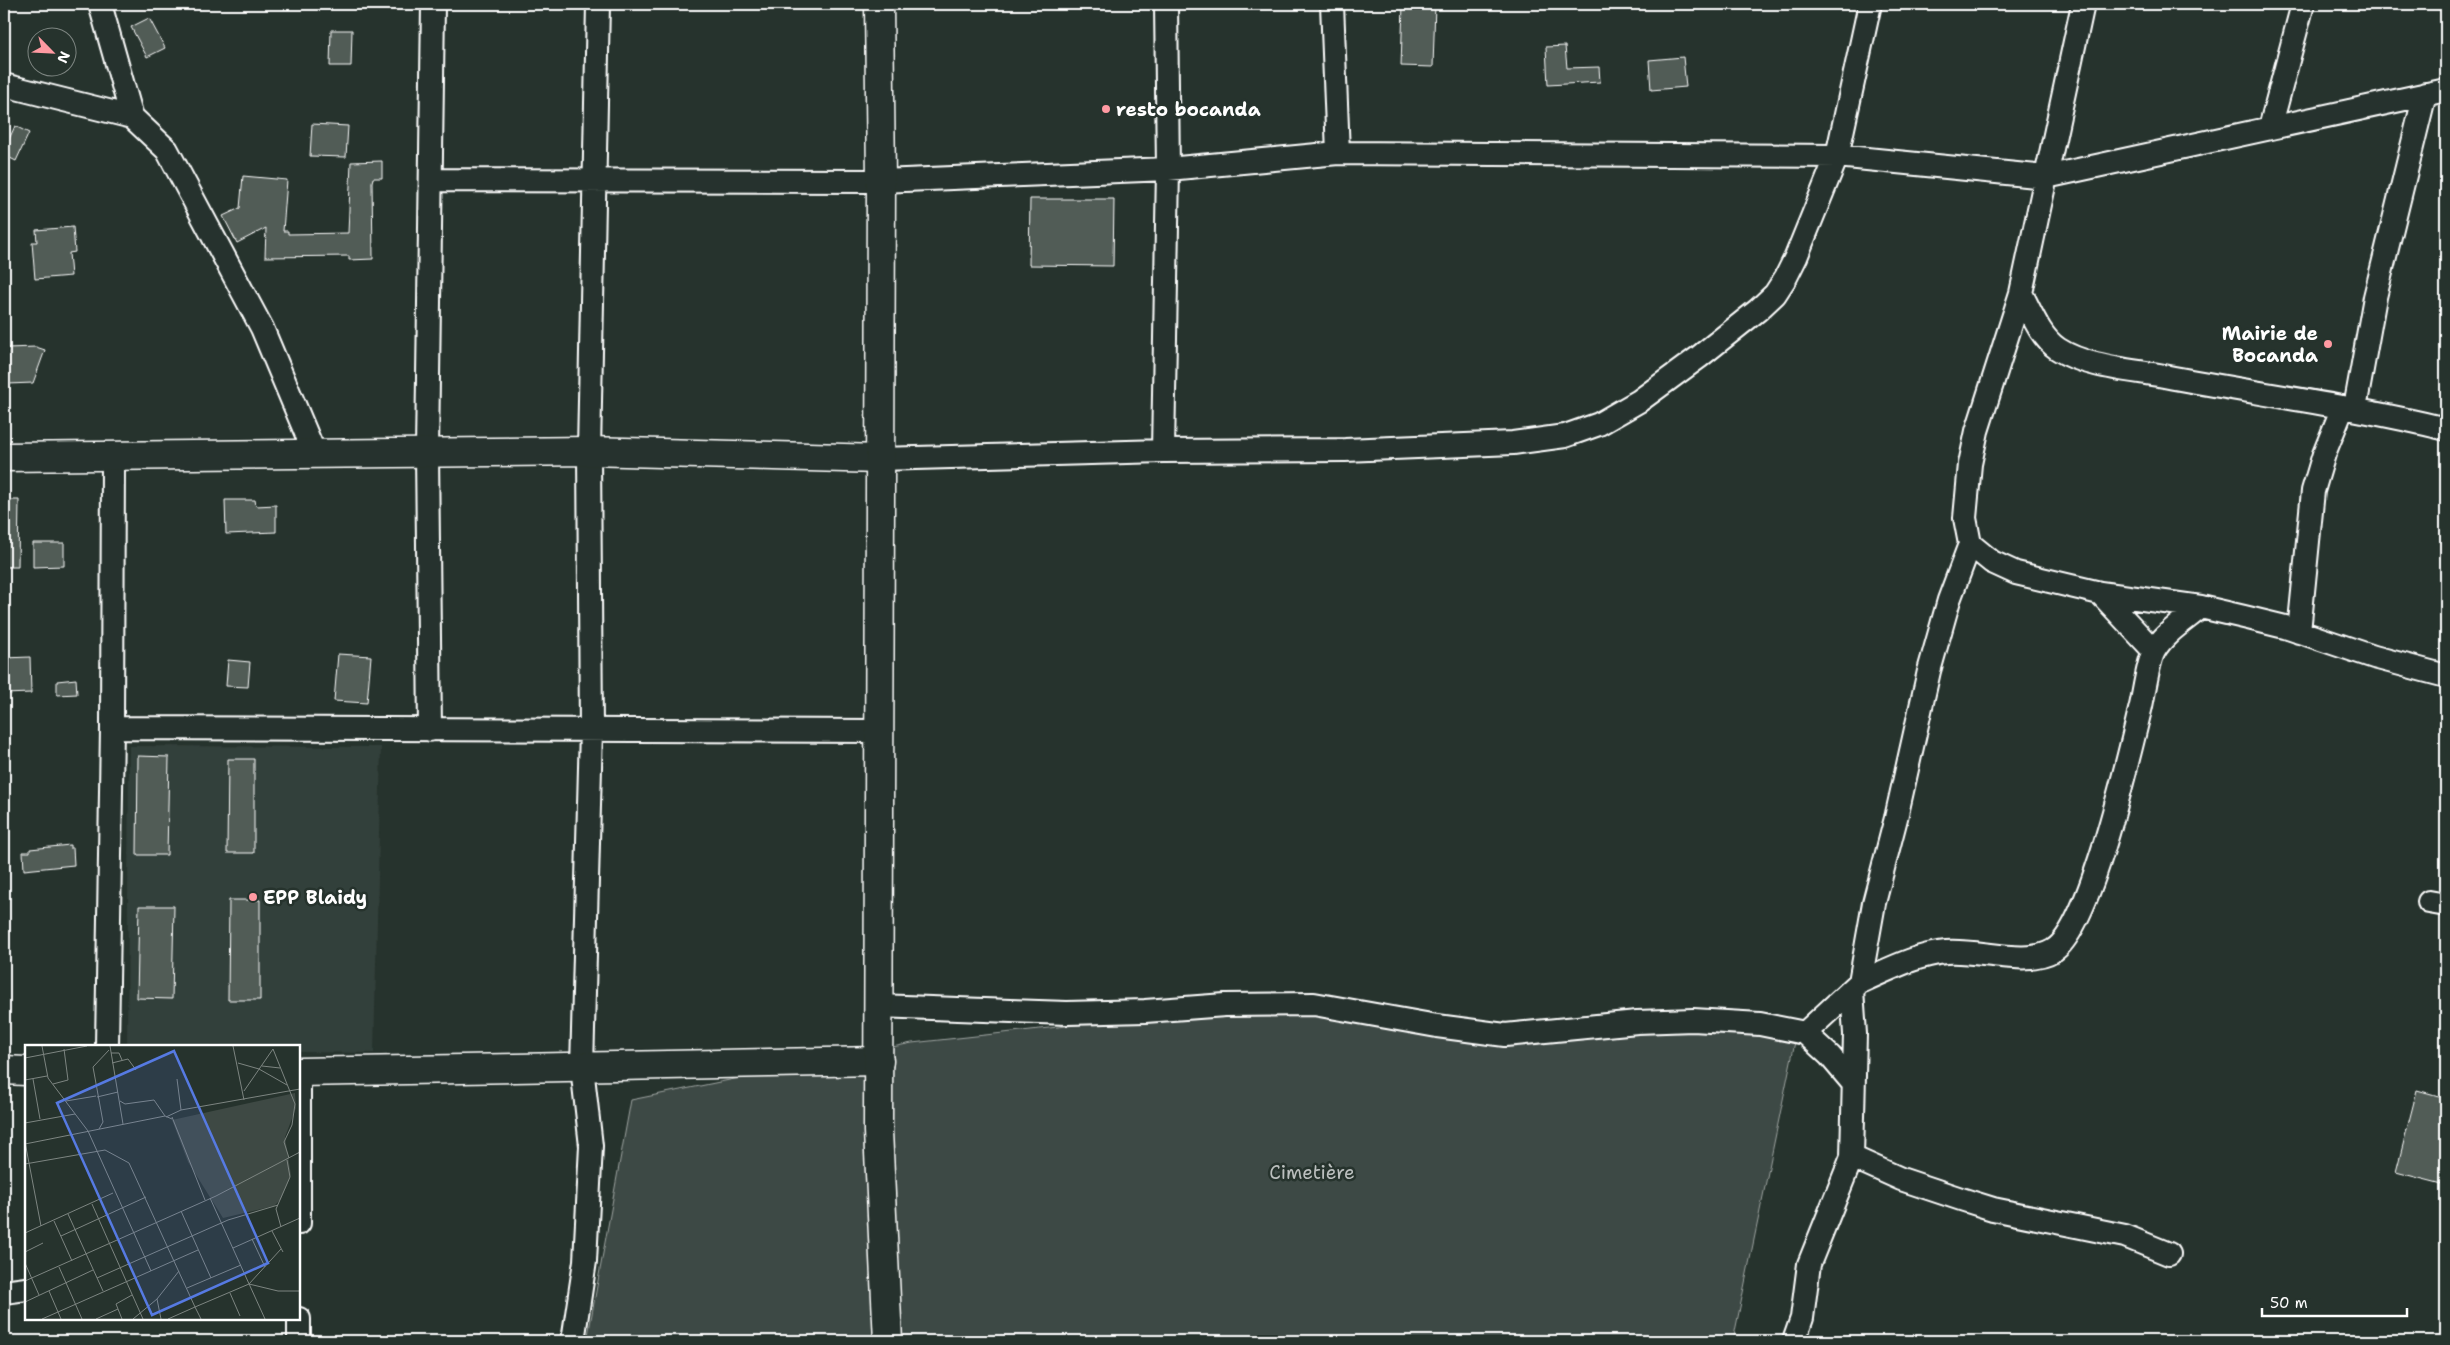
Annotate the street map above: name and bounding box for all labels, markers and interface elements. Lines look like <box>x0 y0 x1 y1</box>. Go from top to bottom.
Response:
north arrow <box>28 28 78 78</box>
text: N <box>53 49 74 66</box>
place label: resto bocanda <box>1116 97 1261 122</box>
marker: resto bocanda <box>1100 103 1112 115</box>
place label: Mairie de Bocanda <box>2222 321 2318 368</box>
marker: Mairie de Bocanda <box>2322 338 2334 350</box>
place label: EPP Blaidy <box>263 885 367 910</box>
marker: EPP Blaidy <box>247 891 259 903</box>
inset map <box>25 1045 300 1320</box>
park label: Cimetière <box>1269 1160 1355 1185</box>
scale bar <box>2262 1285 2408 1317</box>
text: 50 m <box>2270 1293 2308 1313</box>

